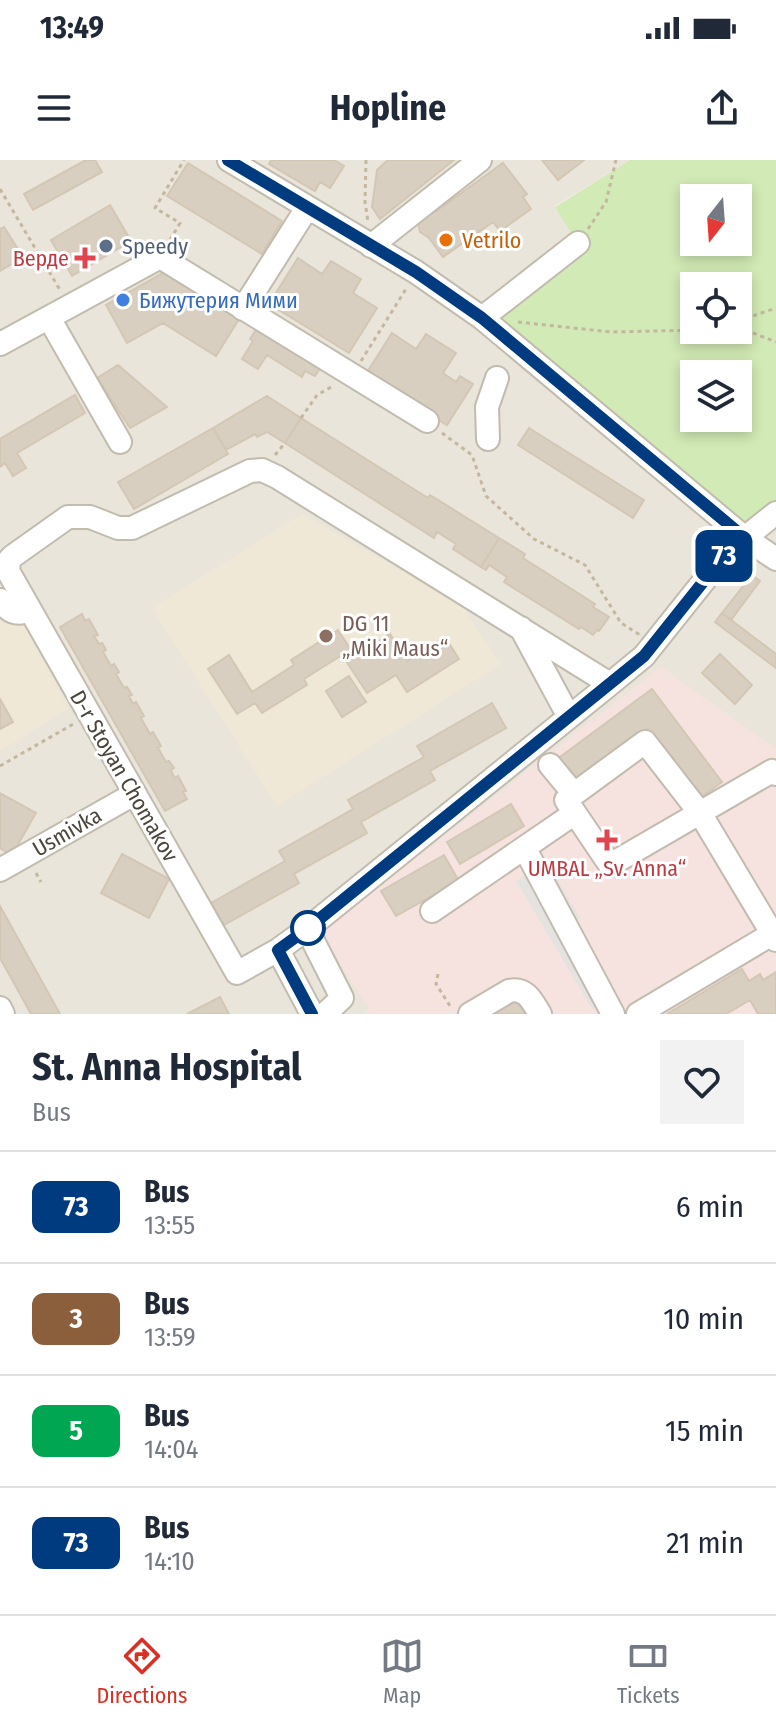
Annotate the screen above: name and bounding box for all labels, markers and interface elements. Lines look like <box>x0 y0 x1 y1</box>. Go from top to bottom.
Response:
text: 13:49 <box>40 10 104 46</box>
icon: menu <box>32 86 76 130</box>
text: Hopline <box>330 86 446 130</box>
icon: share <box>700 86 744 130</box>
north arrow <box>680 184 752 256</box>
map controls <box>680 184 752 432</box>
place label: Vetrilo <box>462 227 521 254</box>
marker: Vetrilo <box>437 231 455 249</box>
place label: Speedy <box>122 233 188 260</box>
marker: Speedy <box>97 237 115 255</box>
place label: Верде <box>13 245 69 272</box>
marker: Верде <box>76 249 94 267</box>
button: locate <box>680 272 752 344</box>
place label: Бижутерия Мими <box>139 287 298 314</box>
marker: Бижутерия Мими <box>114 291 132 309</box>
button: layers <box>680 360 752 432</box>
line badge: 73 <box>688 530 760 582</box>
text: 73 <box>711 539 737 572</box>
place label: DG 11 „Miki Maus“ <box>342 610 448 662</box>
marker: DG 11 „Miki Maus“ <box>317 627 335 645</box>
street label: D-r Stoyan Chomakov <box>64 686 184 867</box>
street label: Usmivka <box>28 802 106 862</box>
marker: UMBAL „Sv. Anna“ <box>596 829 618 851</box>
place label: UMBAL „Sv. Anna“ <box>528 855 686 882</box>
unlabelled marker <box>291 911 325 945</box>
button: heart <box>660 1040 744 1124</box>
text: St. Anna Hospital <box>32 1044 301 1090</box>
text: Bus <box>32 1097 71 1128</box>
text: Bus <box>144 1174 189 1210</box>
text: 6 min <box>676 1189 744 1225</box>
text: 73 <box>63 1190 89 1223</box>
text: 13:55 <box>144 1210 195 1241</box>
text: Bus <box>144 1286 189 1322</box>
text: 10 min <box>663 1301 744 1337</box>
text: 3 <box>69 1302 83 1335</box>
text: 13:59 <box>144 1322 196 1353</box>
text: Bus <box>144 1398 189 1434</box>
text: 15 min <box>665 1413 744 1449</box>
text: 5 <box>69 1414 83 1447</box>
text: 14:04 <box>144 1434 198 1465</box>
text: Bus <box>144 1510 189 1546</box>
text: 21 min <box>666 1525 744 1561</box>
text: 73 <box>63 1526 89 1559</box>
text: 14:10 <box>144 1546 195 1577</box>
tab: Directions <box>96 1634 187 1709</box>
tab: Map <box>380 1634 424 1709</box>
tab: Tickets <box>617 1634 680 1709</box>

